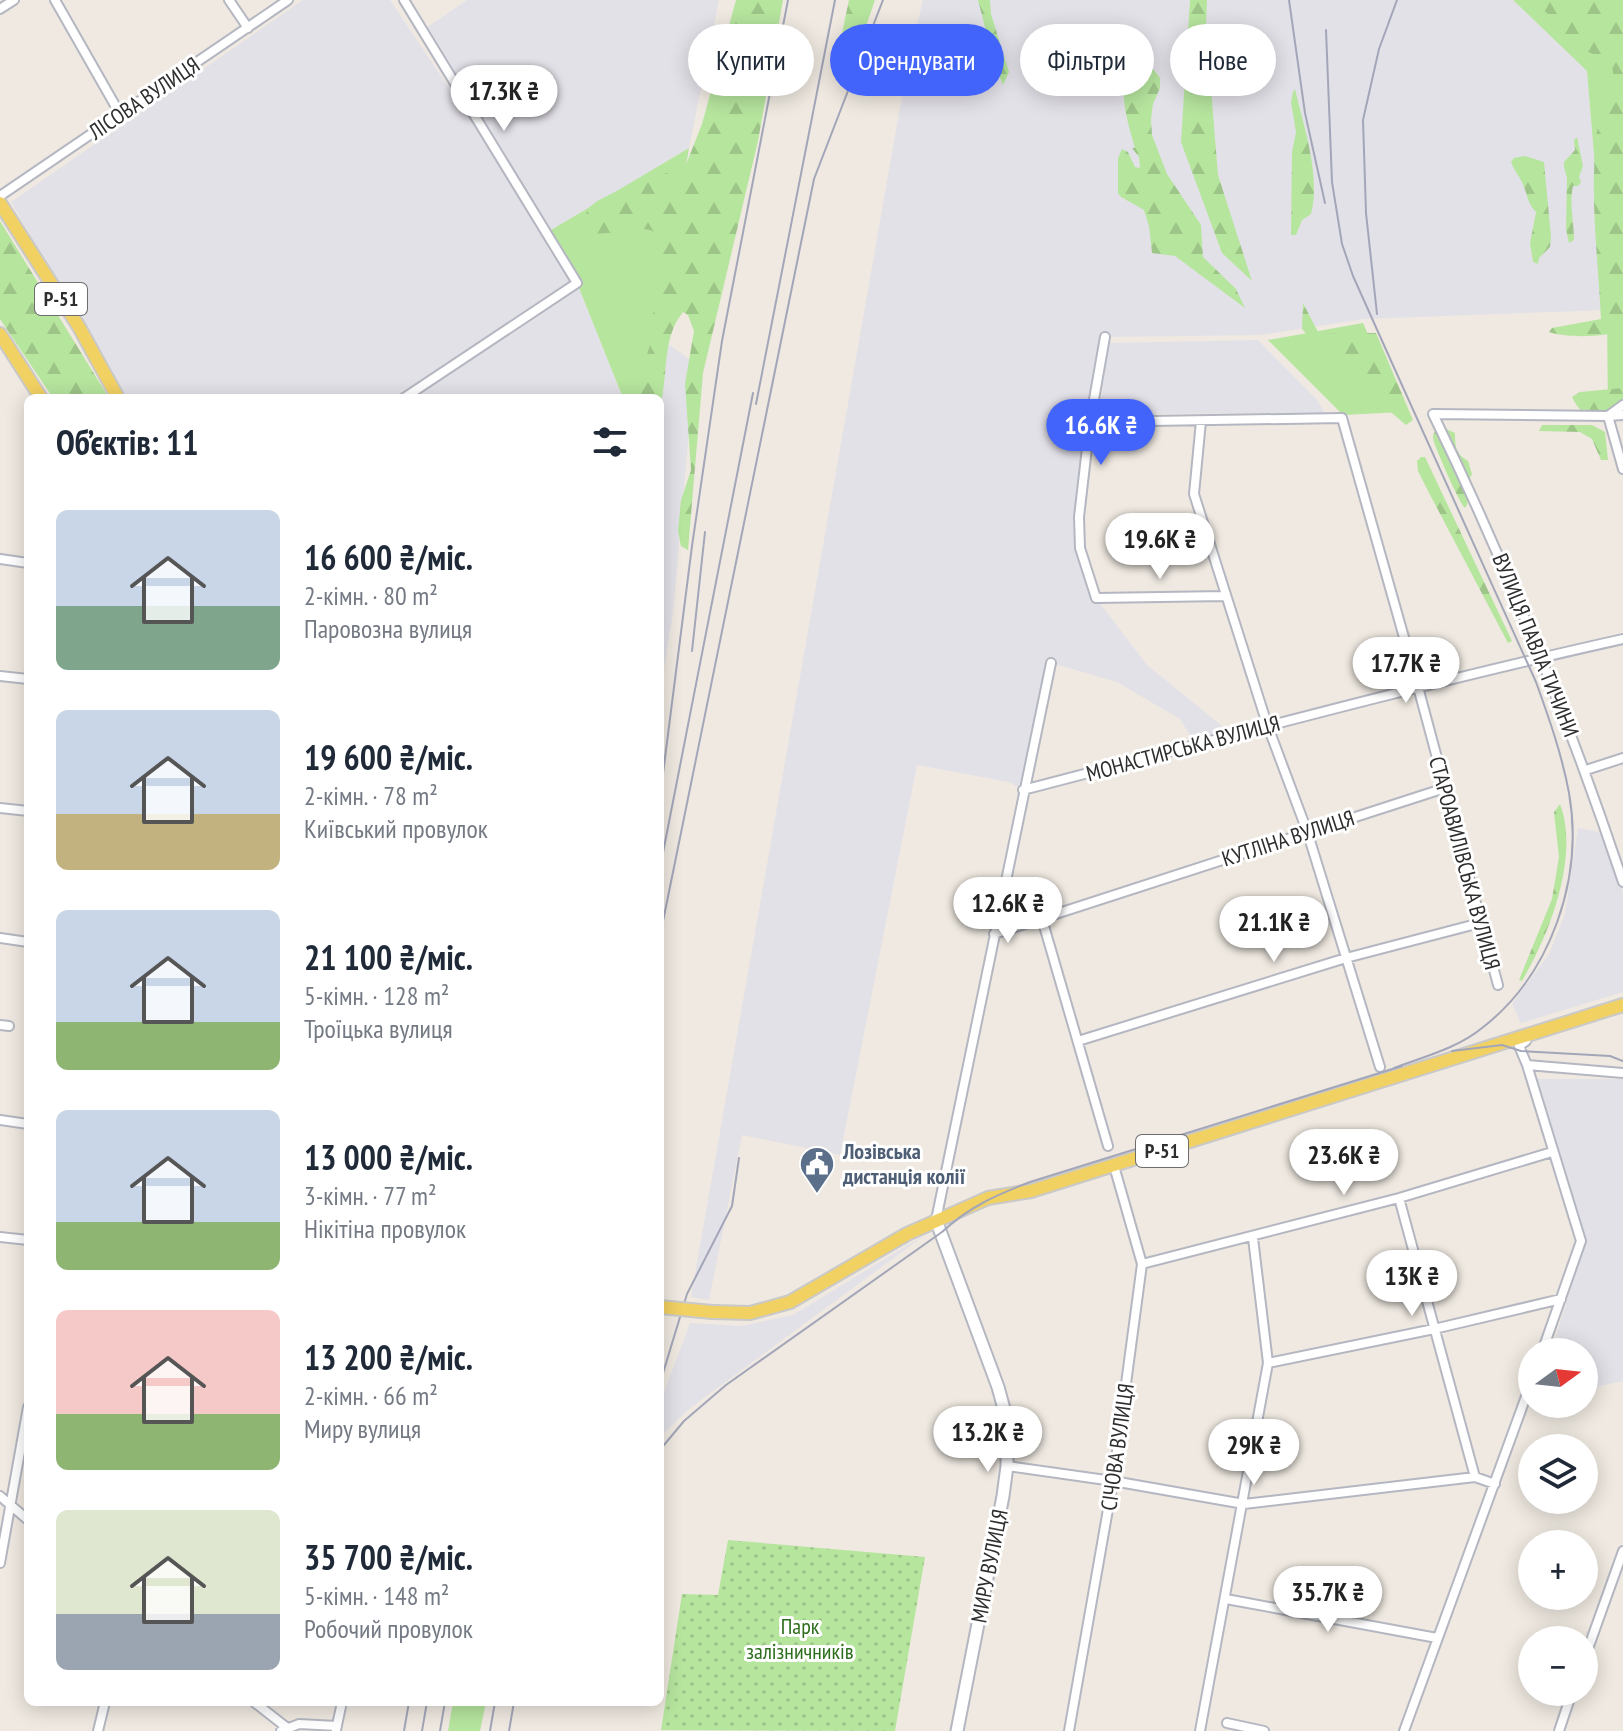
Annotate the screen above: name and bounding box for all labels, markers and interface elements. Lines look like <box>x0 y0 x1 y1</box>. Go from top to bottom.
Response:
chip: Купити <box>688 24 814 96</box>
chip: Орендувати <box>830 24 1004 96</box>
chip: Фільтри <box>1020 24 1154 96</box>
chip: Нове <box>1170 24 1276 96</box>
street label: ЛІСОВА ВУЛИЦЯ <box>82 51 205 146</box>
pin: 17.3K ₴ <box>430 65 578 133</box>
text: 17.3K ₴ <box>469 74 539 107</box>
road number: Р-51 <box>35 283 87 315</box>
pin: 16.6K ₴ <box>1027 399 1175 467</box>
text: 16.6K ₴ <box>1064 408 1138 441</box>
text: Об’єктів: 11 <box>56 420 199 464</box>
icon: filters <box>588 420 632 464</box>
pin: 19.6K ₴ <box>1086 513 1234 581</box>
text: 19.6K ₴ <box>1123 522 1197 555</box>
text: 16 600 ₴/міс. <box>304 535 473 579</box>
icon: home <box>120 542 216 638</box>
street label: ВУЛИЦЯ ПАВЛА ТИЧИНИ <box>1486 549 1586 741</box>
text: 2-кімн. · 80 m² <box>304 579 438 612</box>
text: Паровозна вулиця <box>304 612 472 645</box>
pin: 17.7K ₴ <box>1332 637 1480 705</box>
text: 17.7K ₴ <box>1371 646 1441 679</box>
street label: МОНАСТИРСЬКА ВУЛИЦЯ <box>1083 709 1283 787</box>
text: 19 600 ₴/міс. <box>304 735 473 779</box>
icon: home <box>120 742 216 838</box>
street label: СТАРОАВИЛІВСЬКА ВУЛИЦЯ <box>1423 753 1507 973</box>
text: 2-кімн. · 78 m² <box>304 779 438 812</box>
street label: КУТЛІНА ВУЛИЦЯ <box>1218 803 1358 873</box>
text: Київський провулок <box>304 812 488 845</box>
pin: 12.6K ₴ <box>934 877 1082 945</box>
text: 12.6K ₴ <box>971 886 1045 919</box>
pin: 21.1K ₴ <box>1200 896 1348 964</box>
text: 21.1K ₴ <box>1237 905 1311 938</box>
text: 21 100 ₴/міс. <box>304 935 473 979</box>
icon: home <box>120 942 216 1038</box>
text: 5-кімн. · 128 m² <box>304 979 449 1012</box>
text: Троїцька вулиця <box>304 1012 453 1045</box>
pin: 23.6K ₴ <box>1270 1129 1418 1197</box>
text: 13 000 ₴/міс. <box>304 1135 473 1179</box>
road number: Р-51 <box>1136 1135 1188 1167</box>
place label: Лозівська дистанція колії <box>842 1137 966 1190</box>
text: 23.6K ₴ <box>1307 1138 1381 1171</box>
icon: home <box>120 1142 216 1238</box>
public building icon: Лозівська дистанція колії <box>798 1145 836 1195</box>
text: 3-кімн. · 77 m² <box>304 1179 437 1212</box>
text: Нікітіна провулок <box>304 1212 466 1245</box>
pin: 13K ₴ <box>1356 1250 1468 1318</box>
text: 13K ₴ <box>1384 1259 1440 1292</box>
text: 13 200 ₴/міс. <box>304 1335 473 1379</box>
north arrow <box>1518 1338 1598 1418</box>
map controls <box>1518 1338 1598 1706</box>
icon: home <box>120 1342 216 1438</box>
text: 2-кімн. · 66 m² <box>304 1379 438 1412</box>
street label: СІЧОВА ВУЛИЦЯ <box>1094 1382 1140 1512</box>
pin: 13.2K ₴ <box>914 1406 1062 1474</box>
text: Миру вулиця <box>304 1412 421 1445</box>
text: 13.2K ₴ <box>951 1415 1025 1448</box>
pin: 29K ₴ <box>1198 1419 1310 1487</box>
text: 29K ₴ <box>1226 1428 1282 1461</box>
button: layers <box>1518 1434 1598 1514</box>
street label: МИРУ ВУЛИЦЯ <box>964 1507 1014 1625</box>
button: + <box>1518 1530 1598 1610</box>
text: 35 700 ₴/міс. <box>304 1535 473 1579</box>
icon: home <box>120 1542 216 1638</box>
pin: 35.7K ₴ <box>1254 1566 1402 1634</box>
text: 35.7K ₴ <box>1291 1575 1365 1608</box>
text: 5-кімн. · 148 m² <box>304 1579 449 1612</box>
text: Робочий провулок <box>304 1612 473 1645</box>
park label: Парк залізничників <box>746 1612 854 1665</box>
button: − <box>1518 1626 1598 1706</box>

